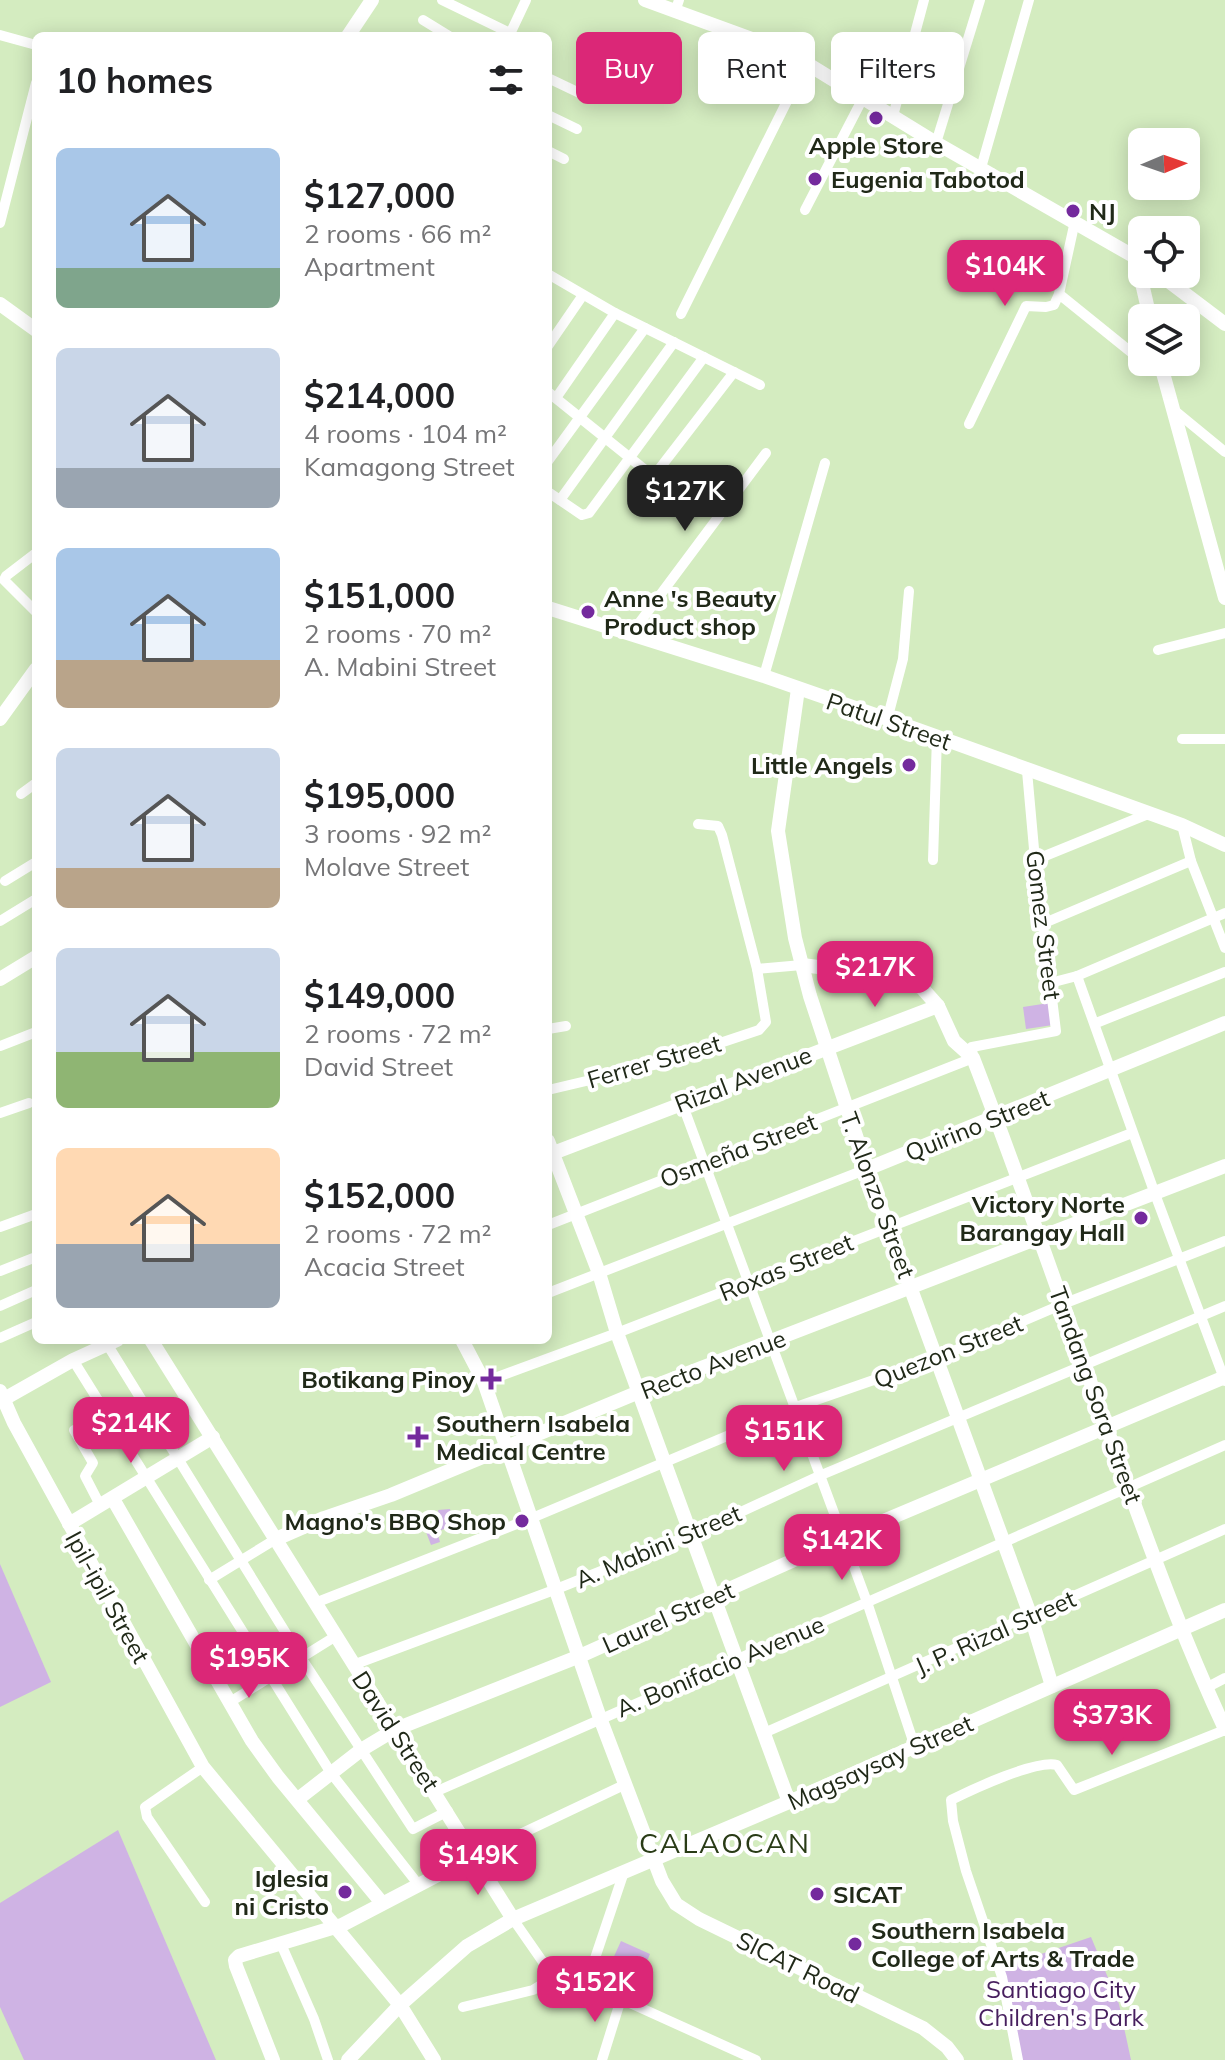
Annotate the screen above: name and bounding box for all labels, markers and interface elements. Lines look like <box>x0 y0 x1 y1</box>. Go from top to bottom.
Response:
chip: Buy <box>576 32 682 104</box>
chip: Rent <box>698 32 815 104</box>
chip: Filters <box>831 32 964 104</box>
icon: filters <box>484 58 528 102</box>
text: 10 homes <box>56 59 213 102</box>
marker: Apple Store <box>867 109 885 127</box>
north arrow <box>1128 128 1200 200</box>
map controls <box>1128 128 1200 376</box>
place label: Apple Store <box>809 130 943 160</box>
place label: Eugenia Tabotod <box>831 164 1025 194</box>
marker: Eugenia Tabotod <box>806 170 824 188</box>
text: $127,000 <box>304 174 455 217</box>
icon: home <box>120 180 216 276</box>
place label: NJ <box>1089 196 1116 226</box>
marker: NJ <box>1064 202 1082 220</box>
button: locate <box>1128 216 1200 288</box>
text: 2 rooms · 66 m² <box>304 217 491 250</box>
pin: $104K <box>949 240 1061 308</box>
text: $104K <box>965 249 1045 282</box>
text: Apartment <box>304 250 435 283</box>
button: layers <box>1128 304 1200 376</box>
text: $214,000 <box>304 374 455 417</box>
icon: home <box>120 380 216 476</box>
text: 4 rooms · 104 m² <box>304 417 507 450</box>
text: Kamagong Street <box>304 450 515 483</box>
pin: $127K <box>629 465 741 533</box>
text: $127K <box>645 474 725 507</box>
text: $151,000 <box>304 574 455 617</box>
icon: home <box>120 580 216 676</box>
place label: Anne 's Beauty Product shop <box>604 583 777 641</box>
marker: Anne 's Beauty Product shop <box>579 603 597 621</box>
text: 2 rooms · 70 m² <box>304 617 491 650</box>
text: A. Mabini Street <box>304 650 496 683</box>
street label: Patul Street <box>823 686 955 756</box>
place label: Little Angels <box>751 750 893 780</box>
marker: Little Angels <box>900 756 918 774</box>
text: $195,000 <box>304 774 455 817</box>
icon: home <box>120 780 216 876</box>
text: 3 rooms · 92 m² <box>304 817 491 850</box>
street label: Gomez Street <box>1020 849 1068 1001</box>
text: Molave Street <box>304 850 469 883</box>
pin: $217K <box>819 941 931 1009</box>
text: $217K <box>835 950 915 983</box>
text: $149,000 <box>304 974 455 1017</box>
icon: home <box>120 980 216 1076</box>
text: 2 rooms · 72 m² <box>304 1017 491 1050</box>
street label: Ferrer Street <box>584 1028 724 1094</box>
street label: Rizal Avenue <box>670 1039 816 1119</box>
text: David Street <box>304 1050 453 1083</box>
street label: Quirino Street <box>900 1082 1054 1168</box>
street label: Osmeña Street <box>655 1106 821 1194</box>
street label: T. Alonzo Street <box>834 1108 922 1282</box>
text: $152,000 <box>304 1174 455 1217</box>
icon: home <box>120 1180 216 1276</box>
place label: Victory Norte Barangay Hall <box>960 1189 1125 1247</box>
marker: Victory Norte Barangay Hall <box>1132 1209 1150 1227</box>
text: 2 rooms · 72 m² <box>304 1217 491 1250</box>
street label: Roxas Street <box>715 1227 857 1307</box>
text: Acacia Street <box>304 1250 465 1283</box>
street label: Tandang Sora Street <box>1043 1282 1149 1508</box>
street label: Quezon Street <box>869 1307 1027 1395</box>
street label: Recto Avenue <box>636 1323 790 1405</box>
place label: Botikang Pinoy <box>301 1364 476 1394</box>
marker: Botikang Pinoy <box>482 1370 500 1388</box>
pin: $214K <box>75 1397 187 1465</box>
pin: $151K <box>728 1405 840 1473</box>
text: $214K <box>91 1406 171 1439</box>
place label: Southern Isabela Medical Centre <box>436 1408 630 1466</box>
text: $151K <box>744 1414 824 1447</box>
marker: Southern Isabela Medical Centre <box>407 1426 429 1448</box>
street label: A. Mabini Street <box>571 1498 745 1594</box>
place label: Magno's BBQ Shop <box>285 1506 506 1536</box>
marker: Magno's BBQ Shop <box>513 1512 531 1530</box>
pin: $142K <box>786 1514 898 1582</box>
text: $142K <box>802 1523 882 1556</box>
street label: Ipil-ipil Street <box>59 1526 157 1668</box>
street label: Laurel Street <box>597 1575 739 1659</box>
street label: J. P. Rizal Street <box>910 1583 1080 1681</box>
street label: A. Bonifacio Avenue <box>611 1609 829 1723</box>
pin: $195K <box>193 1632 305 1700</box>
text: $195K <box>209 1641 289 1674</box>
street label: David Street <box>346 1665 446 1797</box>
pin: $373K <box>1056 1689 1168 1757</box>
text: $373K <box>1072 1698 1152 1731</box>
street label: Magsaysay Street <box>783 1708 977 1816</box>
district label: CALAOCAN <box>639 1825 811 1860</box>
pin: $149K <box>422 1829 534 1897</box>
text: $149K <box>438 1838 518 1871</box>
place label: Iglesia ni Cristo <box>234 1863 329 1921</box>
place label: SICAT <box>833 1879 903 1909</box>
marker: Iglesia ni Cristo <box>336 1883 354 1901</box>
marker: SICAT <box>808 1885 826 1903</box>
place label: Southern Isabela College of Arts & Trade <box>871 1915 1135 1973</box>
street label: SICAT Road <box>732 1924 864 2010</box>
marker: Southern Isabela College of Arts & Trade <box>846 1935 864 1953</box>
pin: $152K <box>539 1956 651 2024</box>
text: $152K <box>555 1965 635 1998</box>
park label: Santiago City Children's Park <box>978 1974 1145 2032</box>

